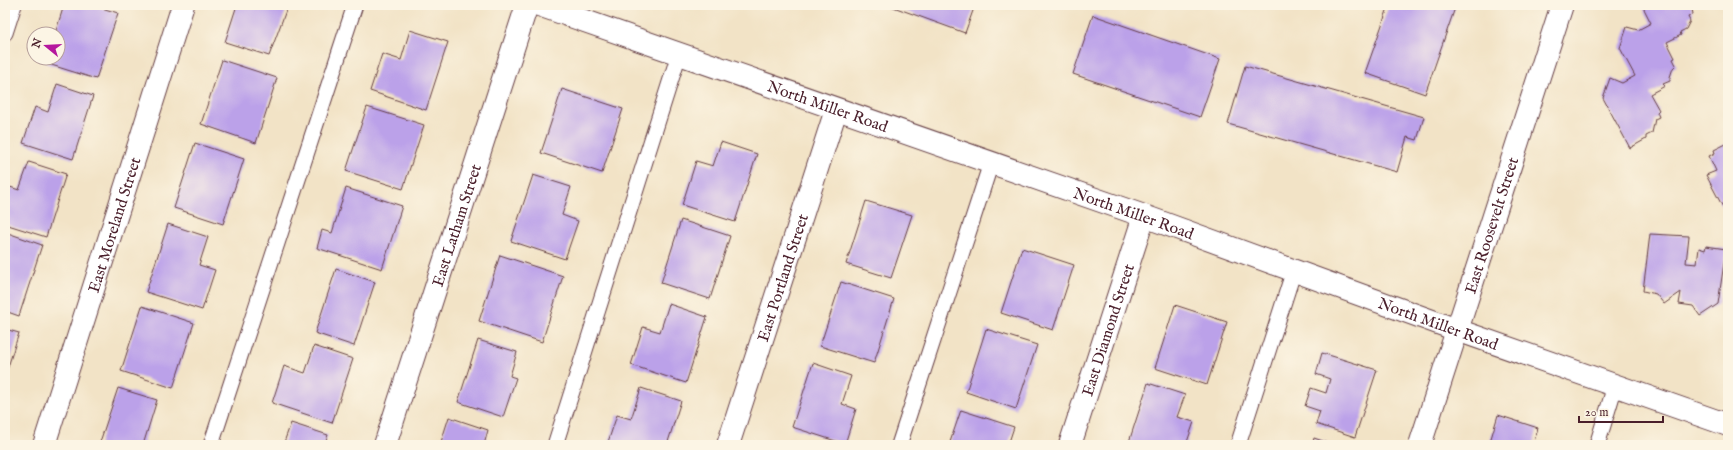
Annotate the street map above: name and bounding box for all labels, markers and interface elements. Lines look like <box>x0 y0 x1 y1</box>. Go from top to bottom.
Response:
north arrow <box>26 26 66 66</box>
text: N <box>29 36 46 51</box>
street label: North Miller Road <box>764 77 891 138</box>
street label: East Roosevelt Street <box>1461 154 1524 297</box>
street label: East Moreland Street <box>85 155 146 296</box>
street label: East Latham Street <box>429 162 487 290</box>
street label: North Miller Road <box>1070 184 1196 245</box>
street label: East Portland Street <box>754 211 814 345</box>
street label: East Diamond Street <box>1078 261 1140 399</box>
street label: North Miller Road <box>1375 294 1501 356</box>
scale bar <box>1579 398 1663 424</box>
text: 20 m <box>1585 405 1608 420</box>

